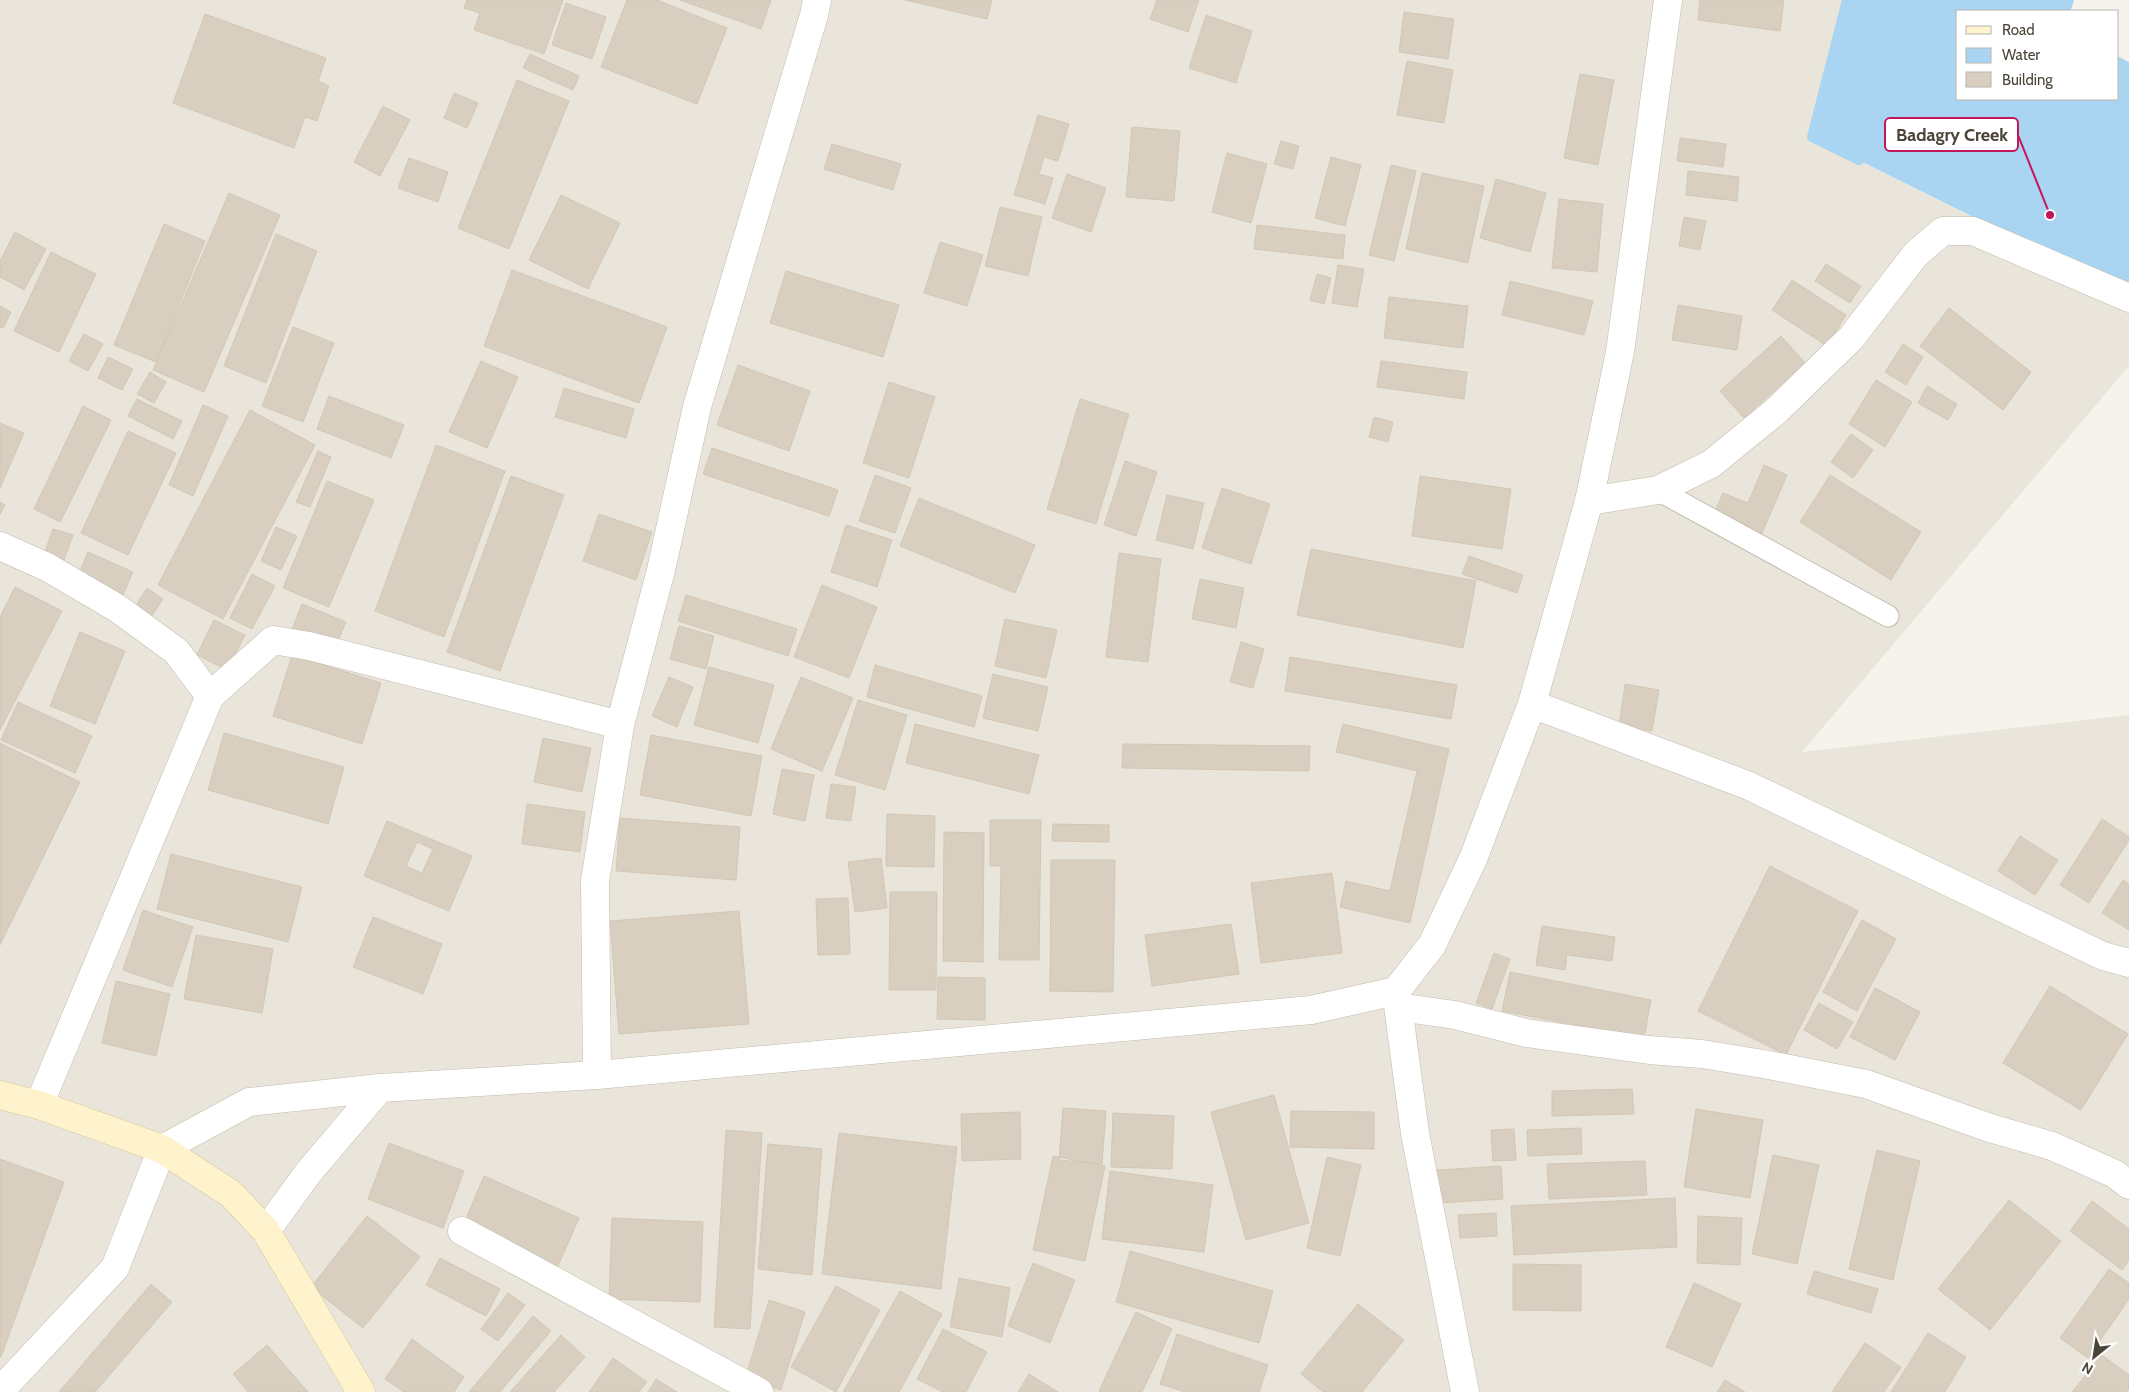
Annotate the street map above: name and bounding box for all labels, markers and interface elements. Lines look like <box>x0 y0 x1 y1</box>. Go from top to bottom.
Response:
legend <box>1956 10 2119 100</box>
text: Road <box>2002 21 2035 39</box>
text: Water <box>2002 46 2040 64</box>
text: Building <box>2002 71 2053 89</box>
callout: Badagry Creek <box>1885 118 2018 151</box>
text: Badagry Creek <box>1896 124 2008 146</box>
north arrow <box>2069 1332 2119 1382</box>
text: N <box>2079 1358 2096 1379</box>

